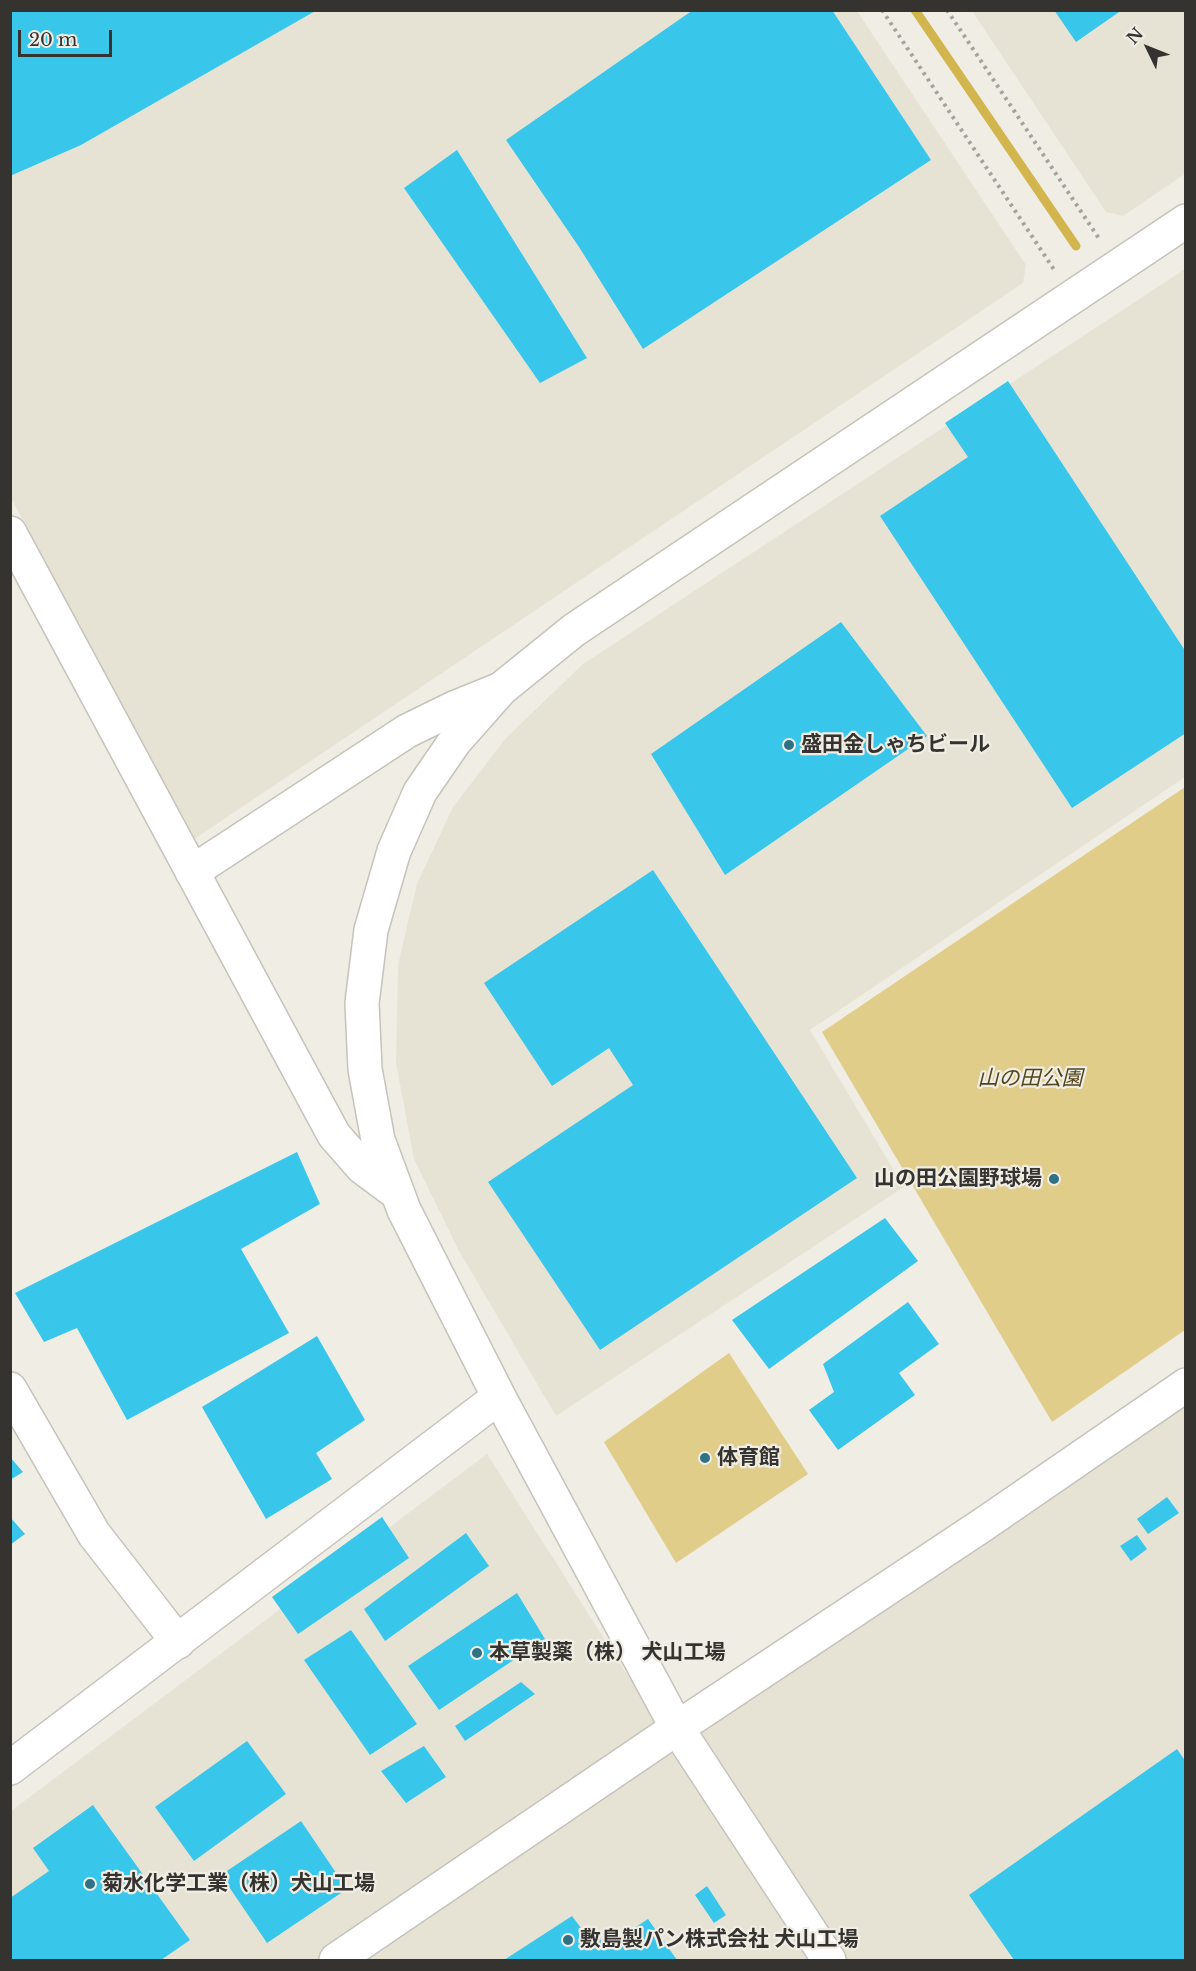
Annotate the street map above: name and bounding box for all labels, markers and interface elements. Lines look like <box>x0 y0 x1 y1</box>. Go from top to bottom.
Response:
scale bar <box>21 18 116 56</box>
north arrow <box>1118 18 1178 78</box>
text: N <box>1122 23 1147 48</box>
text: 20 m <box>29 29 77 51</box>
place label: 盛田金しゃちビール <box>801 732 990 758</box>
marker: 盛田金しゃちビール <box>782 738 796 752</box>
park label: 山の田公園 <box>978 1066 1082 1092</box>
place label: 山の田公園野球場 <box>874 1166 1042 1192</box>
marker: 山の田公園野球場 <box>1047 1172 1061 1186</box>
place label: 体育館 <box>717 1445 780 1471</box>
marker: 体育館 <box>698 1451 712 1465</box>
place label: 本草製薬（株） 犬山工場 <box>489 1640 726 1666</box>
marker: 本草製薬（株） 犬山工場 <box>470 1646 484 1660</box>
place label: 菊水化学工業（株）犬山工場 <box>102 1871 375 1897</box>
marker: 菊水化学工業（株）犬山工場 <box>83 1877 97 1891</box>
place label: 敷島製パン株式会社 犬山工場 <box>580 1927 859 1953</box>
marker: 敷島製パン株式会社 犬山工場 <box>561 1933 575 1947</box>

